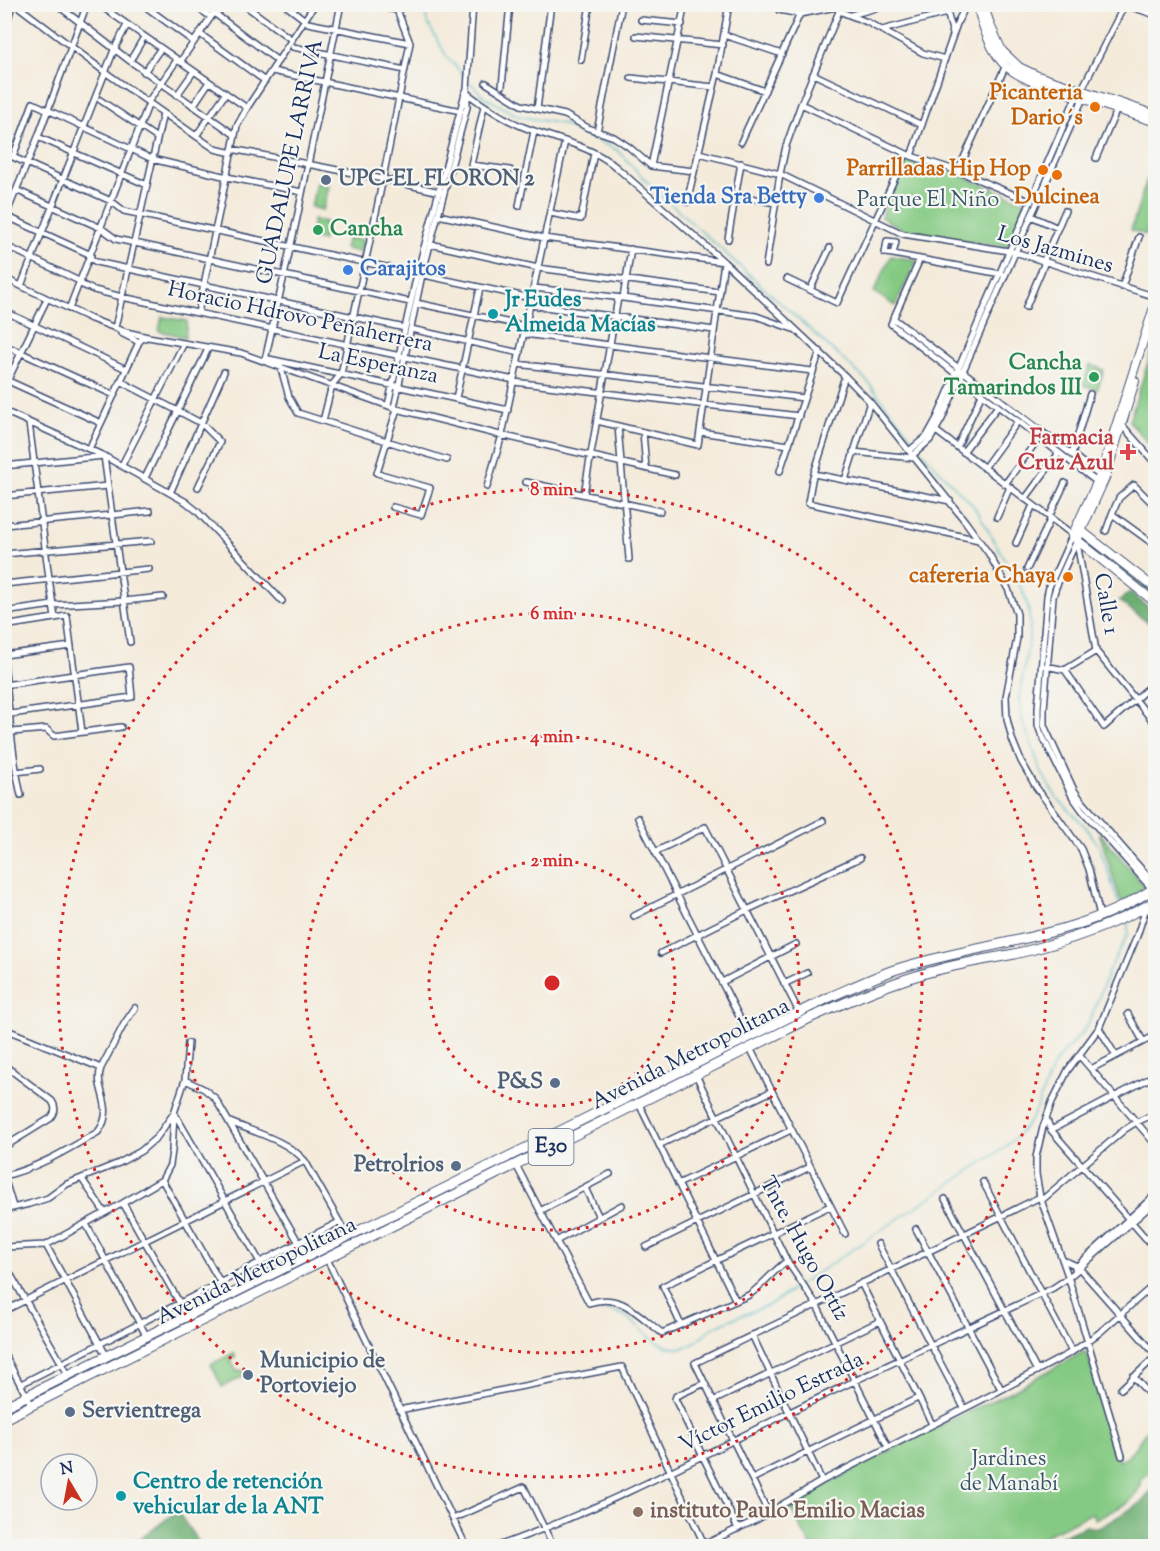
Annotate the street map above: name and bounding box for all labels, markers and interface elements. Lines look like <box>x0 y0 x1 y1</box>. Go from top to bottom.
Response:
street label: GUADALUPE LARRIVA <box>249 36 333 288</box>
place label: Picanteria Dario´s <box>989 78 1084 135</box>
marker: Picanteria Dario´s <box>1088 100 1102 114</box>
place label: Parrilladas Hip Hop <box>846 154 1031 186</box>
marker: Parrilladas Hip Hop <box>1036 163 1050 177</box>
place label: UPC-EL FLORON 2 <box>338 164 535 196</box>
marker: Dulcinea <box>1050 168 1064 182</box>
marker: UPC-EL FLORON 2 <box>319 173 333 187</box>
place label: Tienda Sra Betty <box>650 182 807 214</box>
place label: Dulcinea <box>1014 182 1101 214</box>
park label: Parque El Niño <box>857 185 999 217</box>
marker: Tienda Sra Betty <box>812 191 826 205</box>
place label: Cancha <box>330 214 404 246</box>
street label: Los Jazmines <box>993 219 1117 283</box>
marker: Cancha <box>311 223 325 237</box>
place label: Carajitos <box>360 254 446 286</box>
marker: Carajitos <box>341 263 355 277</box>
street label: Horacio Hdrovo Peñaherrera <box>165 274 435 362</box>
place label: Jr Eudes Almeida Macías <box>503 285 656 342</box>
marker: Jr Eudes Almeida Macías <box>486 307 500 321</box>
street label: La Esperanza <box>315 337 441 393</box>
place label: Cancha Tamarindos III <box>944 348 1083 405</box>
marker: Cancha Tamarindos III <box>1087 370 1101 384</box>
place label: Farmacia Cruz Azul <box>1018 423 1115 480</box>
marker: Farmacia Cruz Azul <box>1119 443 1137 461</box>
text: 8 min <box>530 478 574 504</box>
place label: cafereria Chaya <box>909 561 1057 593</box>
marker: cafereria Chaya <box>1061 570 1075 584</box>
street label: Calle 1 <box>1084 571 1126 638</box>
text: 6 min <box>530 602 574 628</box>
text: 4 min <box>529 725 574 751</box>
text: 2 min <box>531 849 574 875</box>
centre of rings <box>542 973 562 993</box>
street label: Avenida Metropolitana <box>586 991 796 1119</box>
place label: P&S <box>498 1067 543 1099</box>
marker: P&S <box>548 1076 562 1090</box>
road number: E30 <box>528 1129 574 1165</box>
place label: Petrolrios <box>354 1150 444 1182</box>
marker: Petrolrios <box>449 1159 463 1173</box>
street label: Tnte. Hugo Ortíz <box>750 1171 856 1327</box>
street label: Avenida Metropolitana <box>152 1210 362 1334</box>
street label: Víctor Emilio Estrada <box>674 1344 870 1462</box>
place label: Municipio de Portoviejo <box>260 1346 385 1403</box>
marker: Municipio de Portoviejo <box>241 1368 255 1382</box>
place label: Servientrega <box>82 1396 202 1428</box>
marker: Servientrega <box>63 1405 77 1419</box>
park label: Jardines de Manabí <box>960 1444 1058 1501</box>
north arrow <box>39 1452 99 1512</box>
text: N <box>59 1457 75 1482</box>
place label: Centro de retención vehicular de la ANT <box>133 1467 324 1524</box>
marker: Centro de retención vehicular de la ANT <box>114 1489 128 1503</box>
place label: instituto Paulo Emilio Macias <box>650 1496 925 1528</box>
marker: instituto Paulo Emilio Macias <box>631 1505 645 1519</box>

